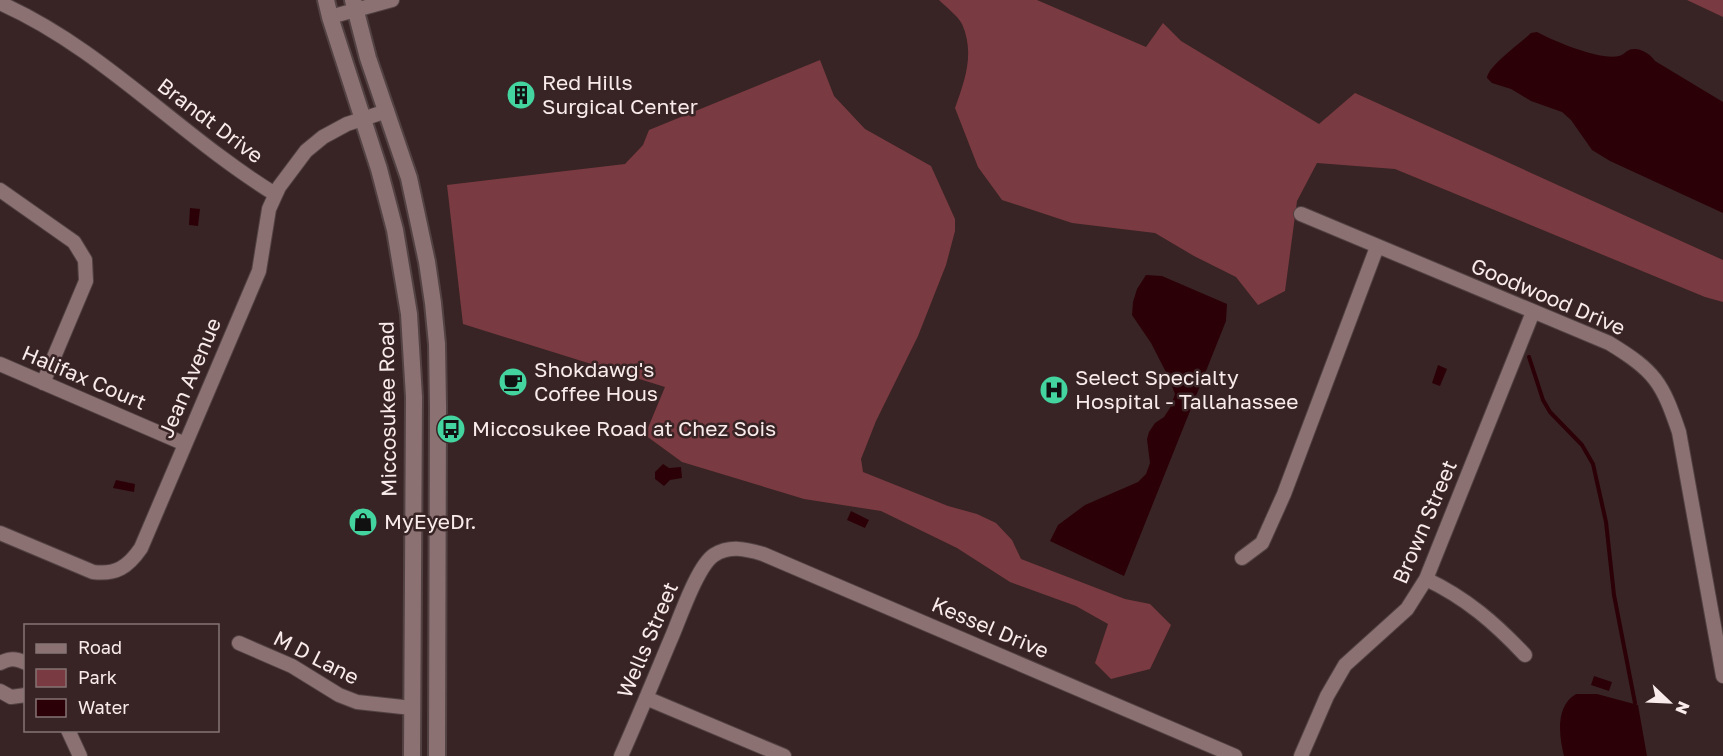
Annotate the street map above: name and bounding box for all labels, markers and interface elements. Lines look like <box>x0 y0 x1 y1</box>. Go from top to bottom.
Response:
place label: Red Hills Surgical Center <box>542 69 698 119</box>
street label: Brandt Drive <box>153 72 269 168</box>
building icon: Red Hills Surgical Center <box>505 79 537 111</box>
street label: Goodwood Drive <box>1467 252 1629 340</box>
street label: Jean Avenue <box>152 314 226 442</box>
street label: Miccosukee Road <box>372 321 402 497</box>
street label: Halifax Court <box>18 339 151 415</box>
place label: Shokdawg's Coffee Hous <box>534 356 658 406</box>
place label: Select Specialty Hospital - Tallahassee <box>1075 364 1298 414</box>
cafe icon: Shokdawg's Coffee Hous <box>497 366 529 398</box>
hospital icon: Select Specialty Hospital - Tallahassee <box>1038 374 1070 406</box>
bus stop icon: Miccosukee Road at Chez Sois <box>435 413 467 445</box>
place label: Miccosukee Road at Chez Sois <box>472 415 776 441</box>
street label: Brown Street <box>1386 456 1462 587</box>
shop icon: MyEyeDr. <box>347 506 379 538</box>
place label: MyEyeDr. <box>384 508 477 534</box>
street label: Wells Street <box>611 578 683 702</box>
street label: Kessel Drive <box>928 591 1053 663</box>
legend <box>24 624 219 732</box>
street label: M D Lane <box>269 625 364 690</box>
text: Road <box>78 636 122 658</box>
text: Park <box>78 666 117 688</box>
north arrow <box>1639 672 1699 732</box>
text: Water <box>78 696 129 718</box>
text: N <box>1671 698 1694 717</box>

